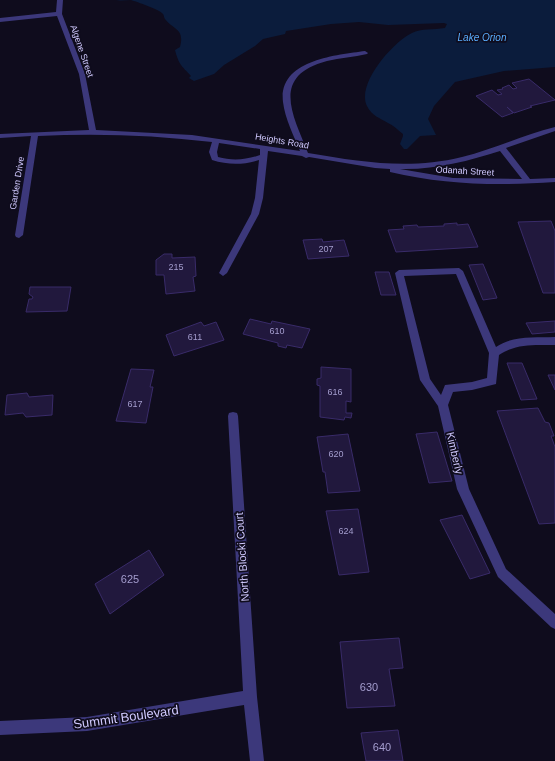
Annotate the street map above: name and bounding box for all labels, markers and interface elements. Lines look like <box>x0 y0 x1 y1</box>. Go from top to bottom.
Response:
street label: Algene Street <box>68 24 96 79</box>
water label: Lake Orion <box>458 32 507 43</box>
street label: Heights Road <box>254 131 310 151</box>
street label: Garden Drive <box>8 156 26 210</box>
street label: Odanah Street <box>436 164 495 178</box>
house number: 207 <box>318 244 334 254</box>
house number: 215 <box>168 262 184 272</box>
house number: 610 <box>269 326 285 336</box>
house number: 611 <box>188 332 202 342</box>
house number: 616 <box>327 387 343 397</box>
house number: 617 <box>127 399 143 409</box>
street label: Kimberly <box>444 431 466 476</box>
house number: 620 <box>328 449 344 459</box>
street label: North Blocki Court <box>233 512 251 602</box>
house number: 624 <box>338 526 354 536</box>
house number: 625 <box>121 573 139 585</box>
house number: 630 <box>360 681 378 693</box>
street label: Summit Boulevard <box>72 702 180 732</box>
house number: 640 <box>373 741 391 753</box>

